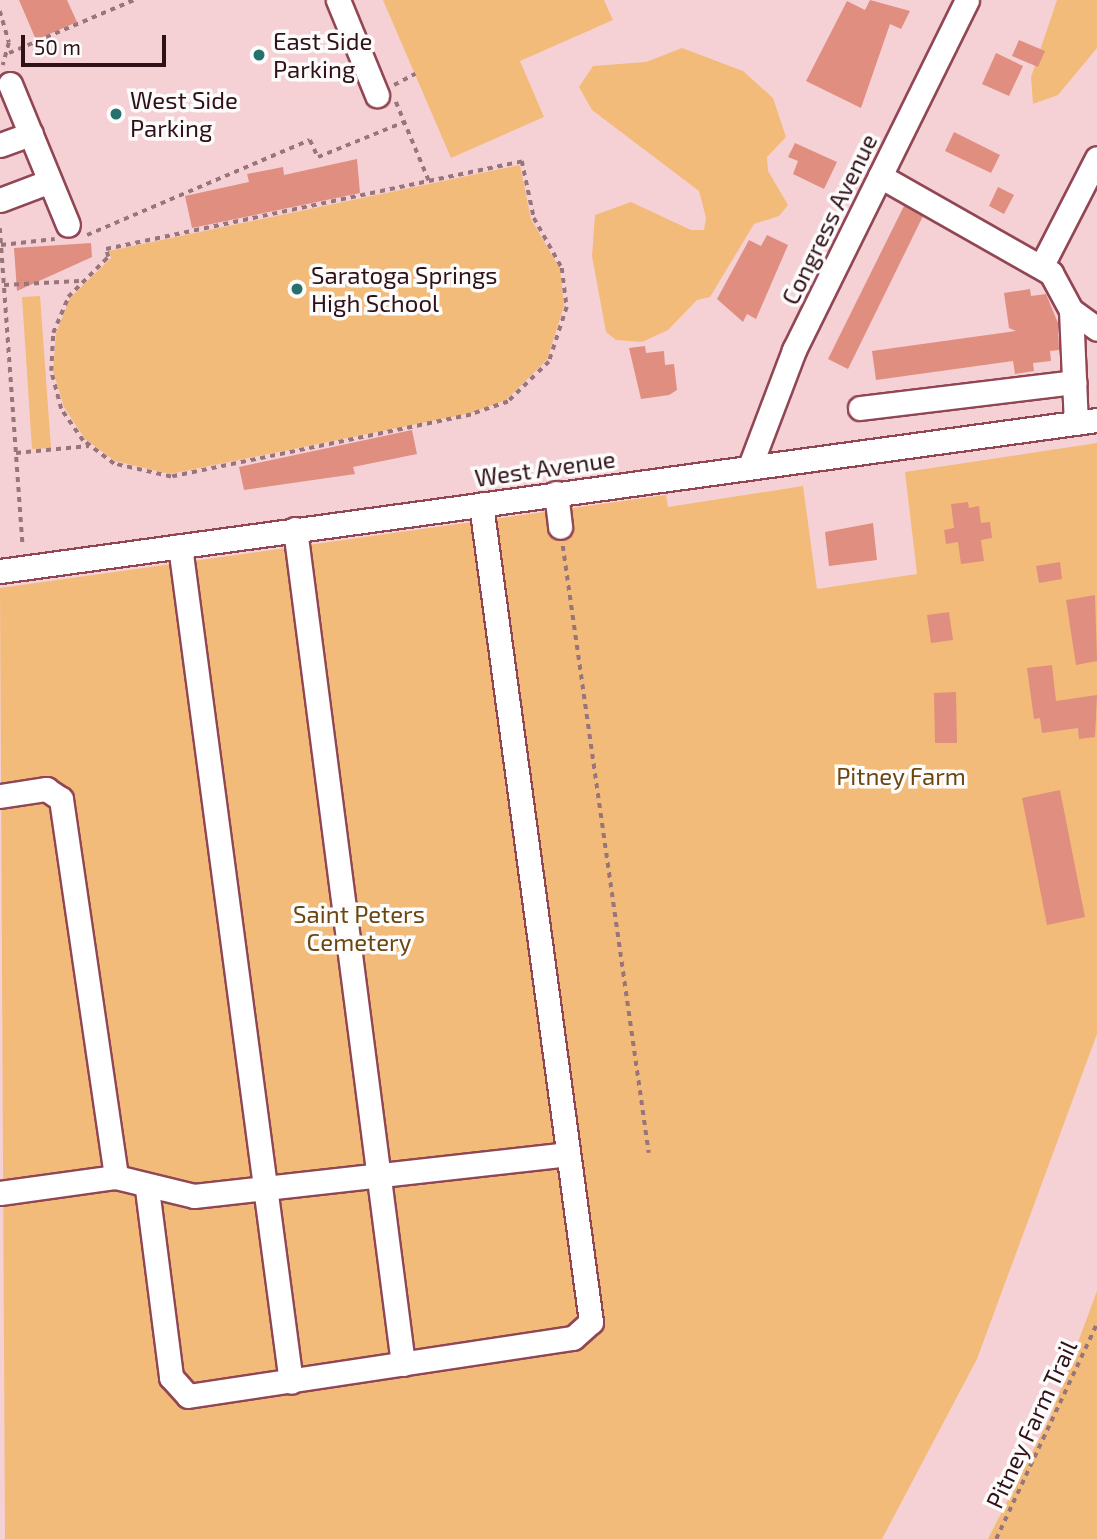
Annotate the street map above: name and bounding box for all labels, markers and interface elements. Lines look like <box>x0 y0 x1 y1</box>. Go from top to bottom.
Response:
scale bar <box>24 21 170 65</box>
place label: East Side Parking <box>273 27 372 83</box>
text: 50 m <box>34 34 81 59</box>
marker: East Side Parking <box>251 47 267 63</box>
place label: West Side Parking <box>130 86 238 142</box>
marker: West Side Parking <box>108 106 124 122</box>
street label: Congress Avenue <box>775 129 883 309</box>
place label: Saratoga Springs High School <box>311 261 498 317</box>
marker: Saratoga Springs High School <box>289 281 305 297</box>
street label: West Avenue <box>473 444 617 492</box>
park label: Pitney Farm <box>836 762 966 790</box>
park label: Saint Peters Cemetery <box>293 900 425 956</box>
street label: Pitney Farm Trail <box>979 1335 1083 1513</box>

